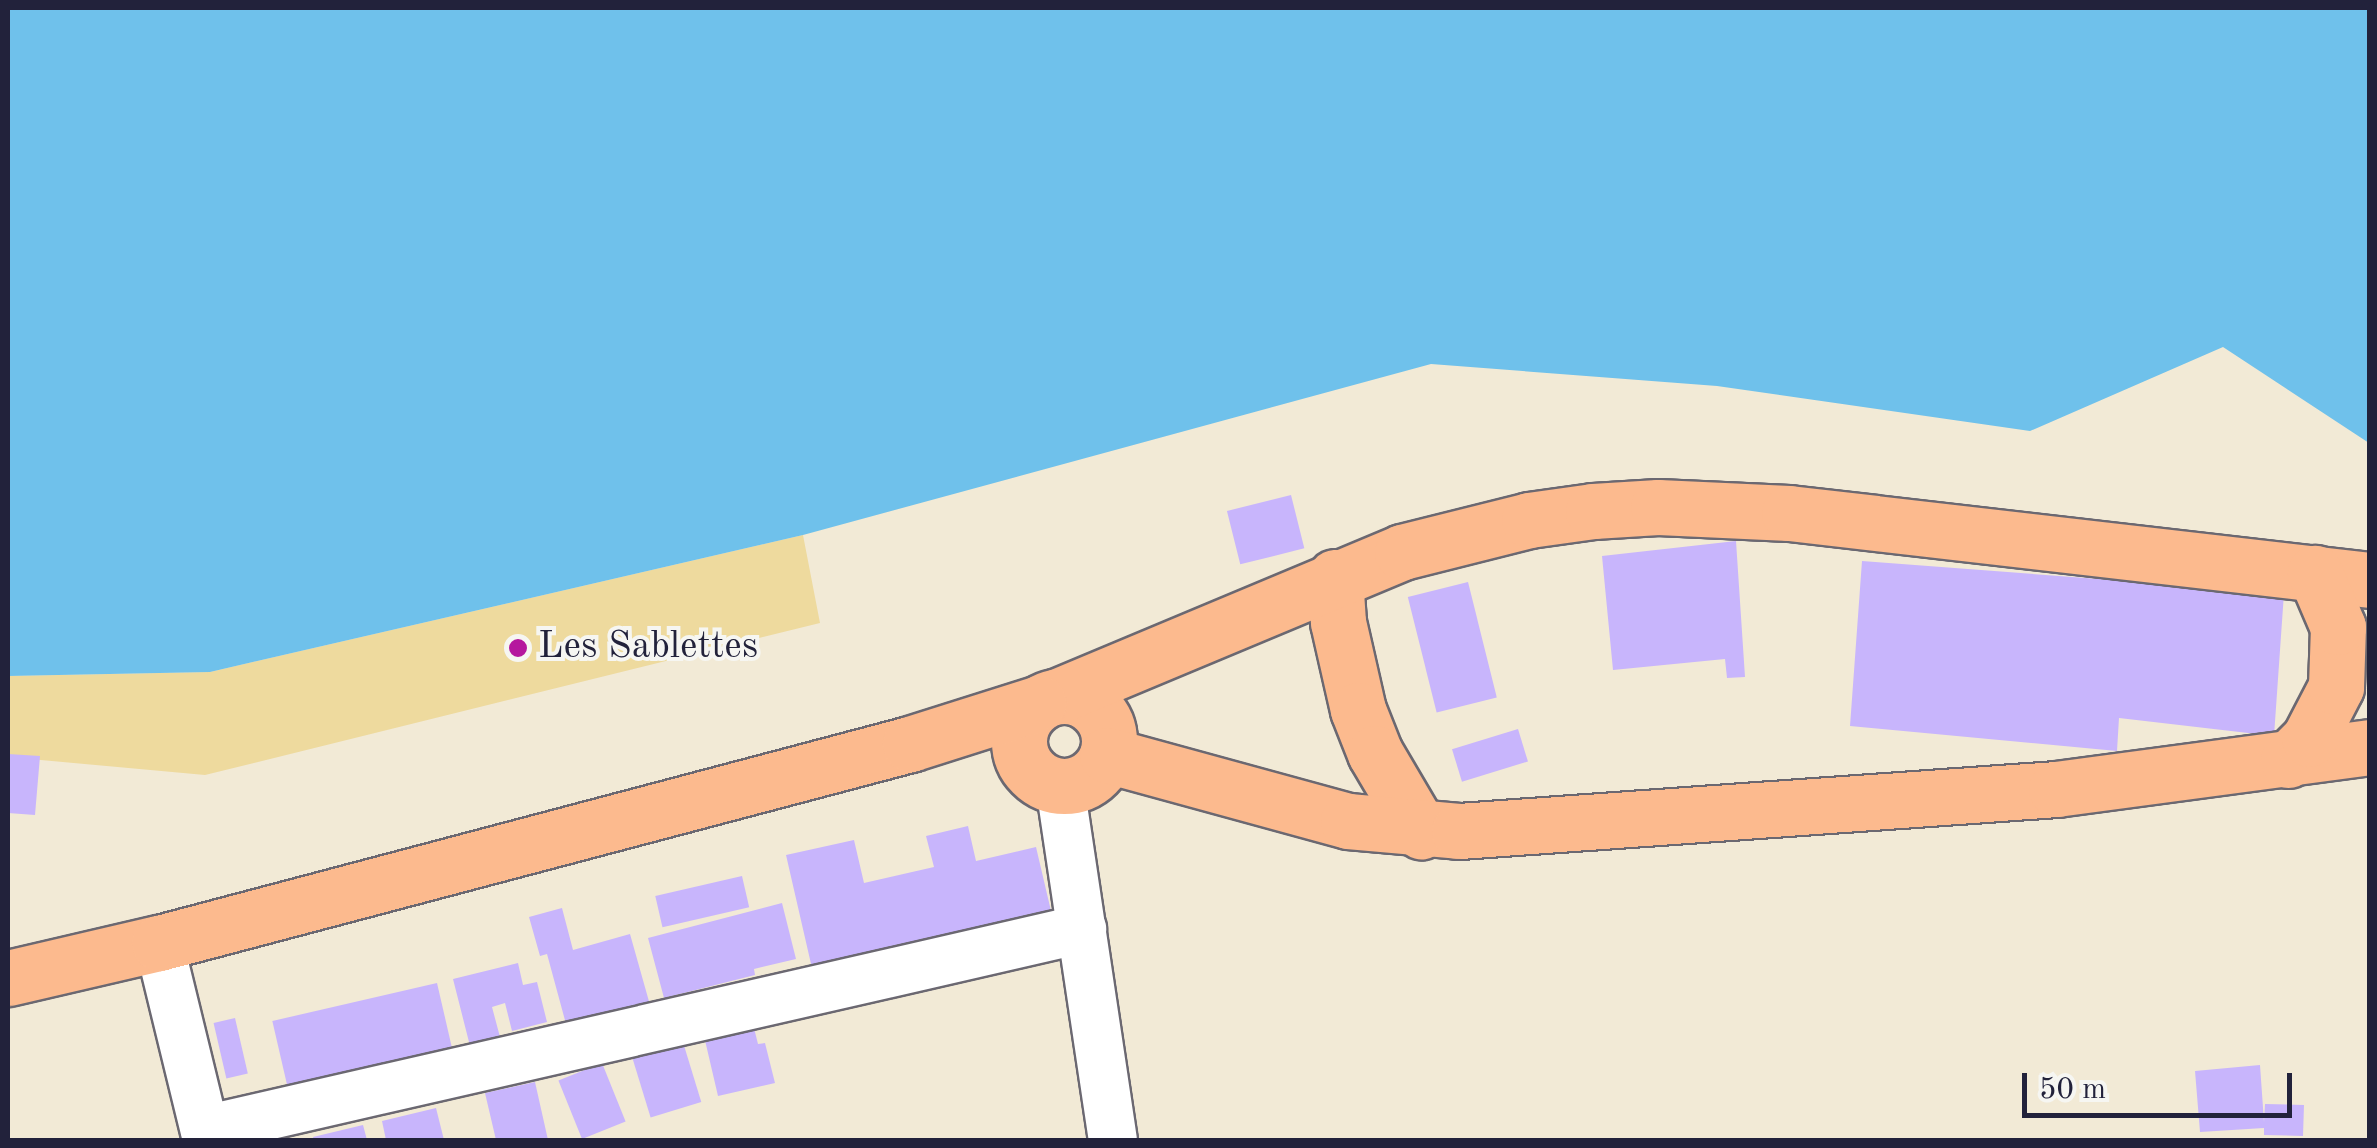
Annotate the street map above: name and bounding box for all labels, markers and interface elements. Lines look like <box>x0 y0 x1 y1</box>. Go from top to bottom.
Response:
place label: Les Sablettes <box>538 625 758 671</box>
marker: Les Sablettes <box>507 637 529 659</box>
scale bar <box>2027 1053 2297 1115</box>
text: 50 m <box>2039 1075 2106 1105</box>

